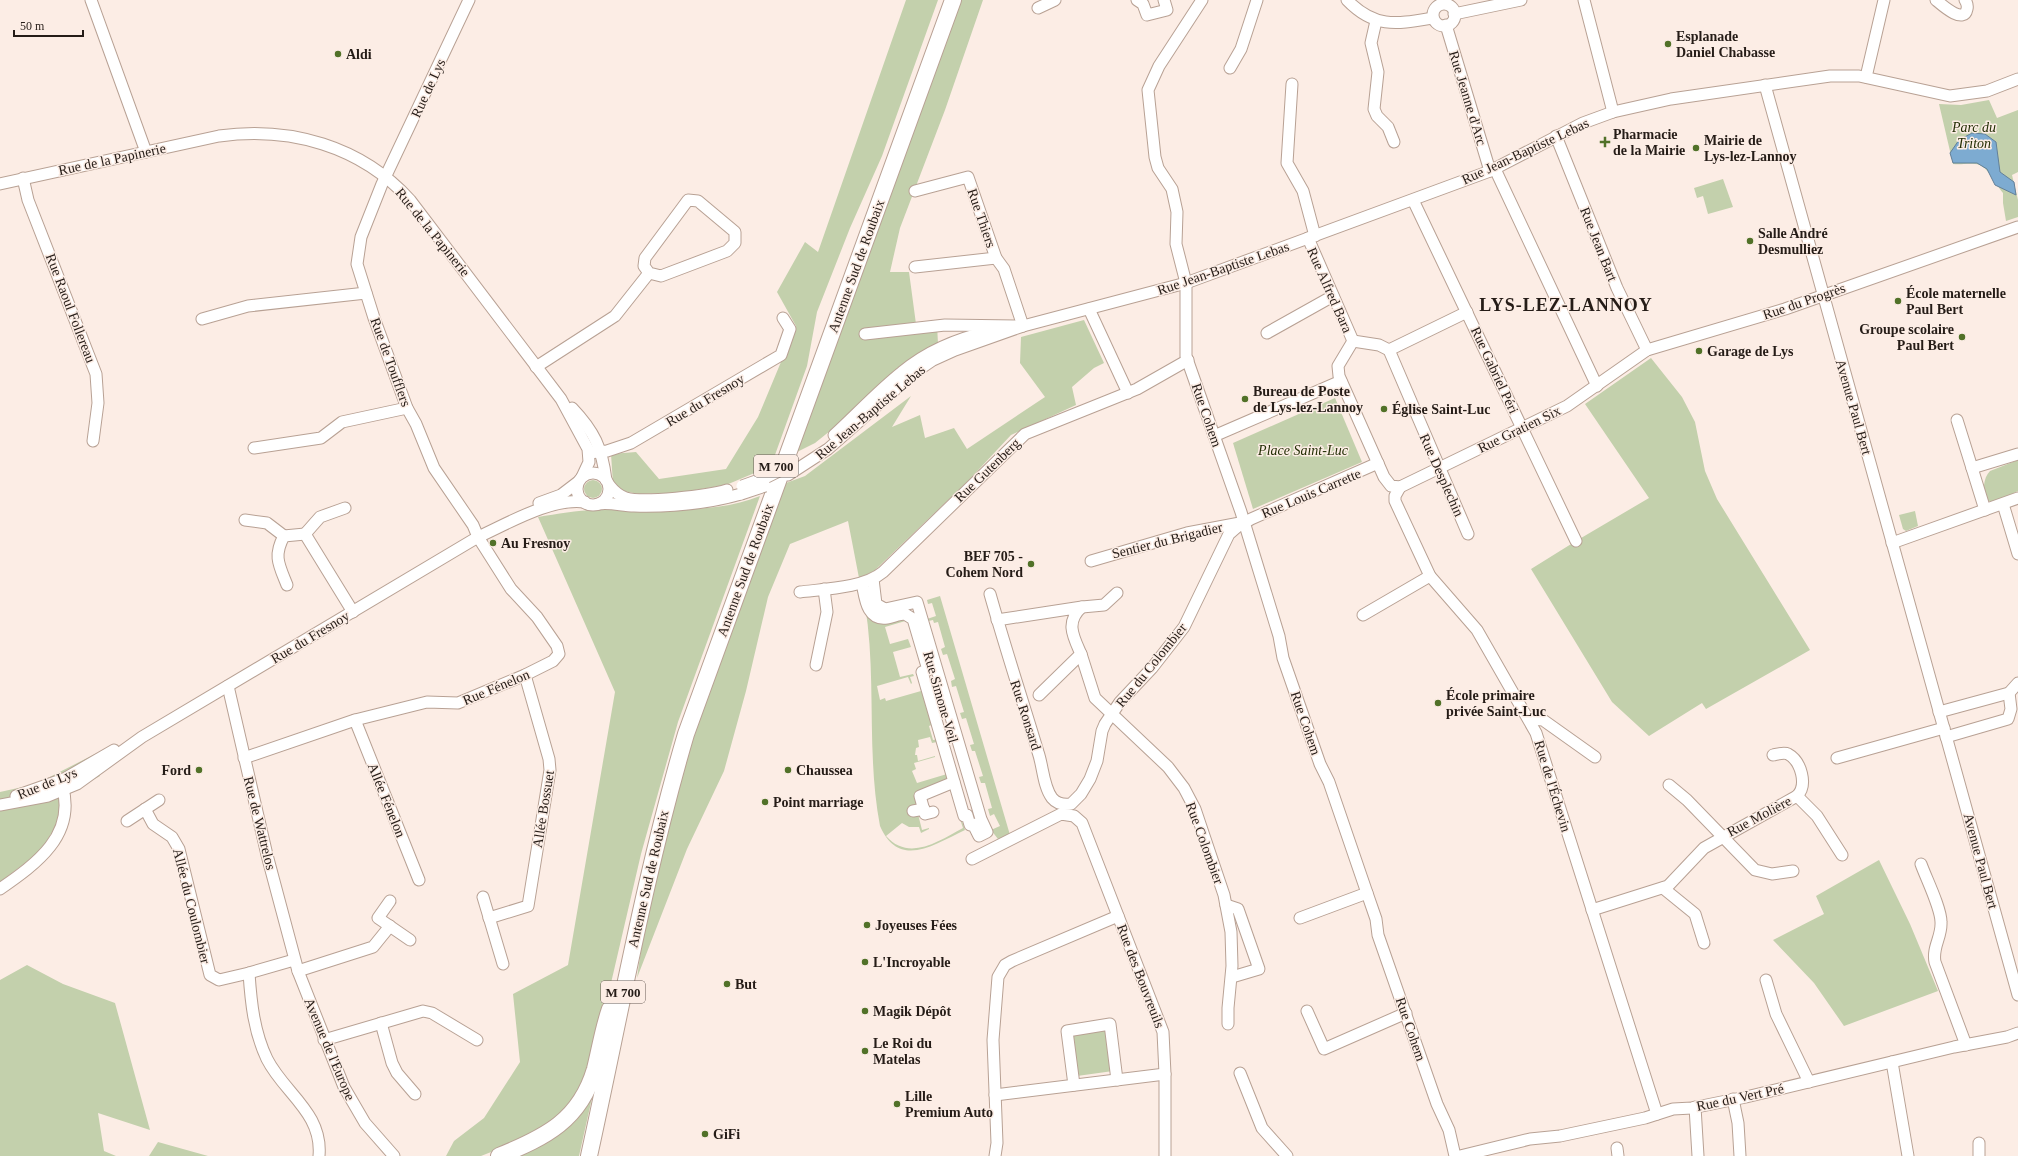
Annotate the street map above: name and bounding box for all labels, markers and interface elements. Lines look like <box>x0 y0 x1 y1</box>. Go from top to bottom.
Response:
scale bar <box>14 12 83 38</box>
text: 50 m <box>20 19 45 33</box>
place label: Esplanade Daniel Chabasse <box>1676 29 1775 60</box>
marker: Esplanade Daniel Chabasse <box>1663 39 1673 49</box>
place label: Aldi <box>346 47 372 62</box>
marker: Aldi <box>333 49 343 59</box>
street label: Rue Jeanne d'Arc <box>1446 49 1489 147</box>
street label: Rue de Lys <box>408 56 449 120</box>
street label: Rue Jean-Baptiste Lebas <box>1459 115 1591 187</box>
park label: Parc du Triton <box>1951 120 1996 151</box>
place label: Pharmacie de la Mairie <box>1613 127 1685 158</box>
place label: Mairie de Lys-lez-Lannoy <box>1704 133 1797 164</box>
marker: Pharmacie de la Mairie <box>1600 137 1610 147</box>
street label: Rue de la Papinerie <box>57 141 167 178</box>
marker: Mairie de Lys-lez-Lannoy <box>1691 143 1701 153</box>
street label: Rue de la Papinerie <box>392 185 473 279</box>
street label: Rue Thiers <box>964 187 999 250</box>
street label: Antenne Sud de Roubaix <box>825 198 888 335</box>
street label: Rue Jean Bart <box>1577 205 1620 284</box>
place label: Salle André Desmulliez <box>1758 226 1828 257</box>
marker: Salle André Desmulliez <box>1745 236 1755 246</box>
street label: Rue Jean-Baptiste Lebas <box>1155 239 1291 298</box>
street label: Rue Alfred Bara <box>1304 245 1355 336</box>
street label: Rue Raoul Follereau <box>43 251 98 365</box>
street label: Rue du Progrès <box>1761 280 1847 323</box>
place label: École maternelle Paul Bert <box>1906 285 2006 317</box>
district label: LYS-LEZ-LANNOY <box>1479 295 1653 315</box>
marker: École maternelle Paul Bert <box>1893 296 1903 306</box>
street label: Rue de Toufflers <box>368 316 414 409</box>
place label: Groupe scolaire Paul Bert <box>1859 322 1954 353</box>
street label: Rue Gabriel Péri <box>1468 324 1521 416</box>
marker: Groupe scolaire Paul Bert <box>1957 332 1967 342</box>
place label: Garage de Lys <box>1707 344 1794 359</box>
marker: Garage de Lys <box>1694 346 1704 356</box>
street label: Avenue Paul Bert <box>1833 358 1874 457</box>
street label: Rue Jean-Baptiste Lebas <box>812 362 928 463</box>
street label: Rue du Fresnoy <box>663 371 747 430</box>
street label: Rue Cohem <box>1189 381 1224 449</box>
place label: Bureau de Poste de Lys-lez-Lannoy <box>1253 384 1363 415</box>
marker: Bureau de Poste de Lys-lez-Lannoy <box>1240 394 1250 404</box>
place label: Église Saint-Luc <box>1392 401 1490 417</box>
street label: Rue Gratien Six <box>1475 403 1563 456</box>
marker: Église Saint-Luc <box>1379 404 1389 414</box>
street label: Rue Desplechin <box>1417 431 1467 519</box>
street label: Rue Gutenberg <box>952 435 1023 505</box>
park label: Place Saint-Luc <box>1257 443 1349 458</box>
road number: M 700 <box>754 455 798 477</box>
street label: Rue Louis Carrette <box>1259 466 1363 521</box>
street label: Antenne Sud de Roubaix <box>714 502 777 639</box>
street label: Sentier du Brigadier <box>1110 519 1224 561</box>
place label: Au Fresnoy <box>501 536 570 551</box>
marker: Au Fresnoy <box>488 538 498 548</box>
place label: BEF 705 - Cohem Nord <box>946 549 1023 580</box>
marker: BEF 705 - Cohem Nord <box>1026 559 1036 569</box>
street label: Rue du Fresnoy <box>268 608 352 667</box>
street label: Rue du Colombier <box>1113 620 1190 710</box>
street label: Rue Simone Veil <box>920 650 961 745</box>
street label: Rue Fénelon <box>461 667 532 708</box>
street label: Rue Ronsard <box>1007 678 1044 752</box>
place label: École primaire privée Saint-Luc <box>1446 687 1546 719</box>
street label: Rue Cohem <box>1288 689 1323 757</box>
marker: École primaire privée Saint-Luc <box>1433 698 1443 708</box>
street label: Rue de l'Échevin <box>1531 738 1575 834</box>
street label: Allée Fénelon <box>365 761 408 840</box>
place label: Ford <box>161 763 191 778</box>
place label: Chaussea <box>796 763 853 778</box>
street label: Rue de Lys <box>15 765 79 802</box>
marker: Ford <box>194 765 204 775</box>
marker: Chaussea <box>783 765 793 775</box>
street label: Allée Bossuet <box>530 769 557 849</box>
street label: Rue de Wattrelos <box>241 775 278 871</box>
street label: Rue Molière <box>1725 793 1794 840</box>
place label: Point marriage <box>773 795 864 810</box>
marker: Point marriage <box>760 797 770 807</box>
street label: Rue Colombier <box>1183 800 1226 886</box>
street label: Antenne Sud de Roubaix <box>625 809 672 949</box>
street label: Avenue Paul Bert <box>1961 812 2001 911</box>
street label: Allée du Coulombier <box>170 847 213 966</box>
place label: Joyeuses Fées <box>875 918 958 933</box>
marker: Joyeuses Fées <box>862 920 872 930</box>
street label: Rue des Bouvreuils <box>1114 922 1167 1030</box>
place label: L'Incroyable <box>873 955 951 970</box>
marker: L'Incroyable <box>860 957 870 967</box>
place label: But <box>735 977 757 992</box>
marker: But <box>722 979 732 989</box>
road number: M 700 <box>601 981 645 1003</box>
street label: Rue Cohem <box>1393 995 1428 1063</box>
street label: Avenue de l'Europe <box>301 996 358 1103</box>
place label: Magik Dépôt <box>873 1004 952 1019</box>
marker: Magik Dépôt <box>860 1006 870 1016</box>
place label: Le Roi du Matelas <box>873 1036 932 1067</box>
marker: Le Roi du Matelas <box>860 1046 870 1056</box>
street label: Rue du Vert Pré <box>1695 1081 1785 1114</box>
place label: Lille Premium Auto <box>905 1089 993 1120</box>
marker: Lille Premium Auto <box>892 1099 902 1109</box>
place label: GiFi <box>713 1127 740 1142</box>
marker: GiFi <box>700 1129 710 1139</box>

